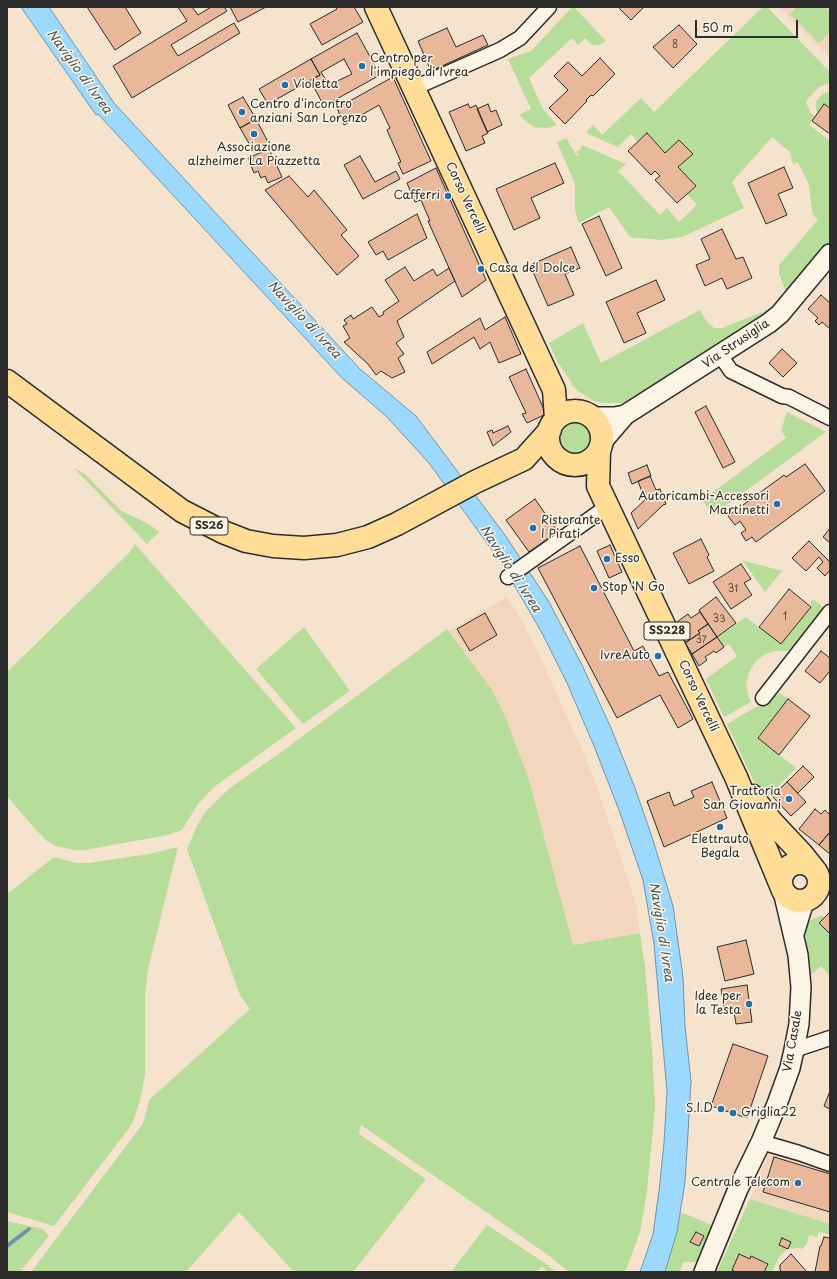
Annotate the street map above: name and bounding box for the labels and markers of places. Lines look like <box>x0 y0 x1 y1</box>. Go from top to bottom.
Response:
place label: Centro per l'impiego di Ivrea <box>370 52 468 80</box>
marker: Centro per l'impiego di Ivrea <box>357 61 367 71</box>
place label: Violetta <box>293 78 338 92</box>
marker: Violetta <box>280 80 290 90</box>
place label: Centro d'incontro anziani San Lorenzo <box>250 98 367 126</box>
marker: Centro d'incontro anziani San Lorenzo <box>237 107 247 117</box>
marker: Associazione alzheimer La Piazzetta <box>249 129 259 139</box>
place label: Associazione alzheimer La Piazzetta <box>188 141 320 169</box>
place label: Cafferri <box>394 189 440 203</box>
marker: Cafferri <box>443 191 453 201</box>
place label: Casa del Dolce <box>489 262 575 276</box>
marker: Casa del Dolce <box>476 264 486 274</box>
place label: Autoricambi-Accessori Martinetti <box>638 490 769 518</box>
marker: Autoricambi-Accessori Martinetti <box>772 499 782 509</box>
place label: Ristorante I Pirati <box>541 514 600 542</box>
marker: Ristorante I Pirati <box>528 523 538 533</box>
place label: Esso <box>615 552 640 566</box>
marker: Esso <box>602 554 612 564</box>
place label: Stop 'N Go <box>602 581 665 595</box>
marker: Stop 'N Go <box>589 583 599 593</box>
place label: IvreAuto <box>600 649 650 663</box>
marker: IvreAuto <box>653 651 663 661</box>
place label: Trattoria San Giovanni <box>703 785 781 813</box>
marker: Trattoria San Giovanni <box>784 794 794 804</box>
marker: Elettrauto Begala <box>715 822 725 832</box>
place label: Elettrauto Begala <box>691 833 749 861</box>
place label: Idee per la Testa <box>694 990 741 1018</box>
marker: Idee per la Testa <box>744 999 754 1009</box>
place label: S.I.D <box>686 1102 713 1116</box>
marker: S.I.D <box>716 1104 726 1114</box>
place label: Griglia22 <box>741 1106 797 1120</box>
marker: Griglia22 <box>728 1108 738 1118</box>
place label: Centrale Telecom <box>691 1176 790 1190</box>
marker: Centrale Telecom <box>793 1178 803 1188</box>

